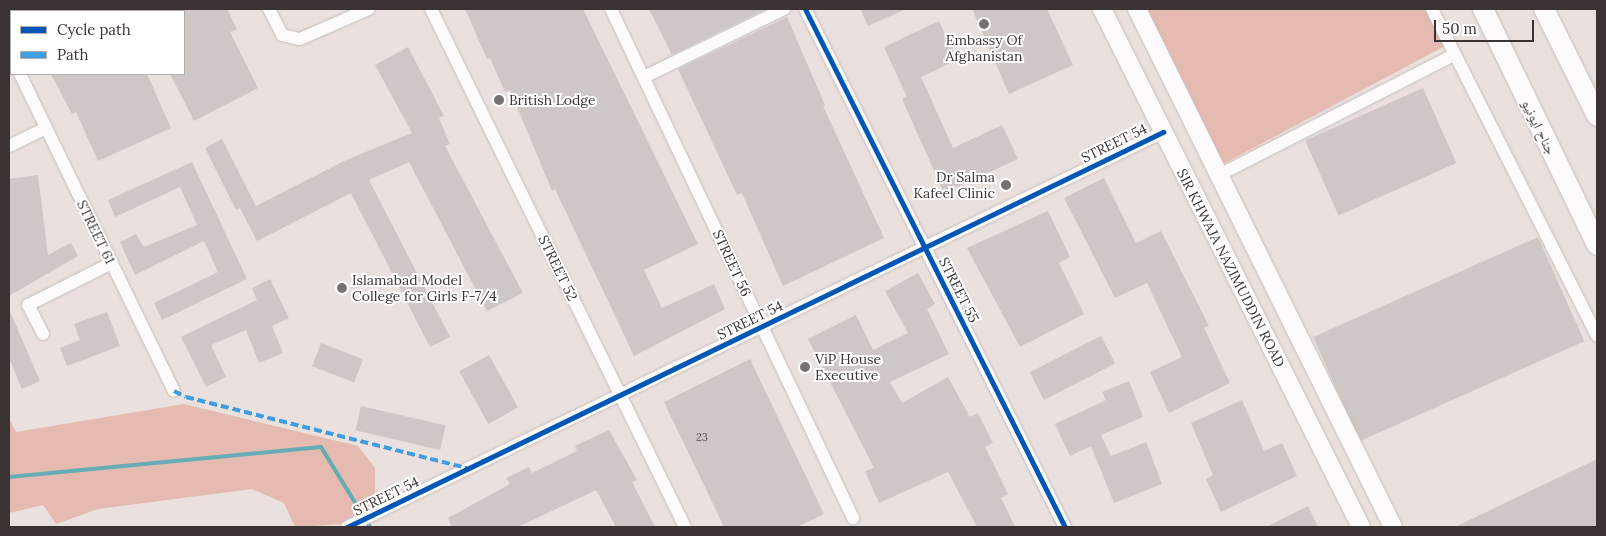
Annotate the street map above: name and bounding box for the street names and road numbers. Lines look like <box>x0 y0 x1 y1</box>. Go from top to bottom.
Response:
street label: جناح ایونیو <box>1518 97 1560 157</box>
street label: STREET 54 <box>1078 120 1150 166</box>
street label: SIR KHWAJA NAZIMUDDIN ROAD <box>1174 166 1288 370</box>
street label: STREET 61 <box>73 197 119 267</box>
street label: STREET 56 <box>709 227 755 299</box>
street label: STREET 52 <box>535 232 581 304</box>
street label: STREET 55 <box>935 255 983 325</box>
street label: STREET 54 <box>714 297 786 343</box>
street label: STREET 54 <box>350 473 422 519</box>

